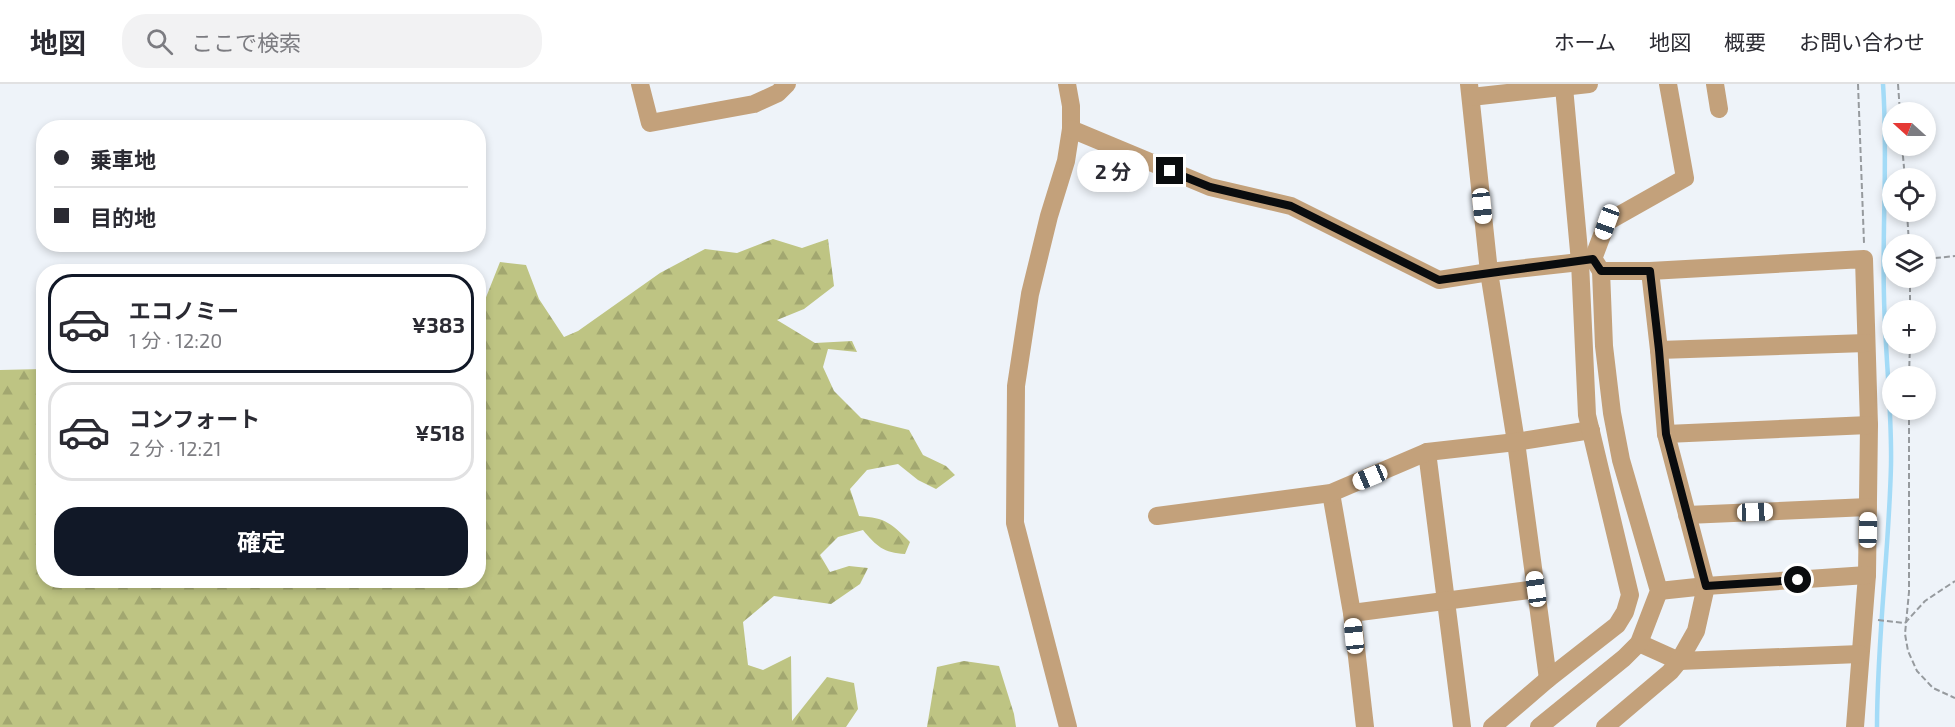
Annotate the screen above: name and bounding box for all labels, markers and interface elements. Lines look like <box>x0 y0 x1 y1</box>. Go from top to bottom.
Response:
search box <box>122 14 542 68</box>
text: 地図 <box>30 25 86 59</box>
icon: search <box>143 25 176 58</box>
text: ここで検索 <box>191 29 301 55</box>
text: ホーム <box>1554 29 1616 54</box>
text: 地図 <box>1649 29 1691 54</box>
text: 概要 <box>1724 29 1766 54</box>
text: お問い合わせ <box>1799 29 1925 54</box>
north arrow <box>1882 102 1936 156</box>
map controls <box>1882 102 1936 420</box>
text: 乗車地 <box>90 146 156 172</box>
callout: 2 分 <box>1077 150 1149 192</box>
route end <box>1156 157 1183 184</box>
text: 2 分 <box>1095 159 1131 183</box>
button: locate <box>1882 168 1936 222</box>
car <box>1471 187 1493 225</box>
car <box>1592 202 1622 242</box>
text: 目的地 <box>90 204 156 230</box>
button: layers <box>1882 234 1936 288</box>
icon: car <box>57 297 111 351</box>
text: エコノミー <box>129 297 239 323</box>
button: + <box>1882 300 1936 354</box>
text: ¥383 <box>412 311 465 337</box>
text: 1 分 · 12:20 <box>129 328 222 352</box>
button: − <box>1882 366 1936 420</box>
icon: car <box>57 405 111 459</box>
text: コンフォート <box>129 405 260 431</box>
text: ¥518 <box>415 419 465 445</box>
text: 2 分 · 12:21 <box>129 436 221 460</box>
car <box>1350 462 1390 492</box>
car <box>1737 502 1773 522</box>
button: 確定 <box>54 507 468 576</box>
car <box>1859 512 1877 548</box>
route start <box>1784 566 1811 593</box>
car <box>1525 570 1547 608</box>
car <box>1343 617 1365 655</box>

